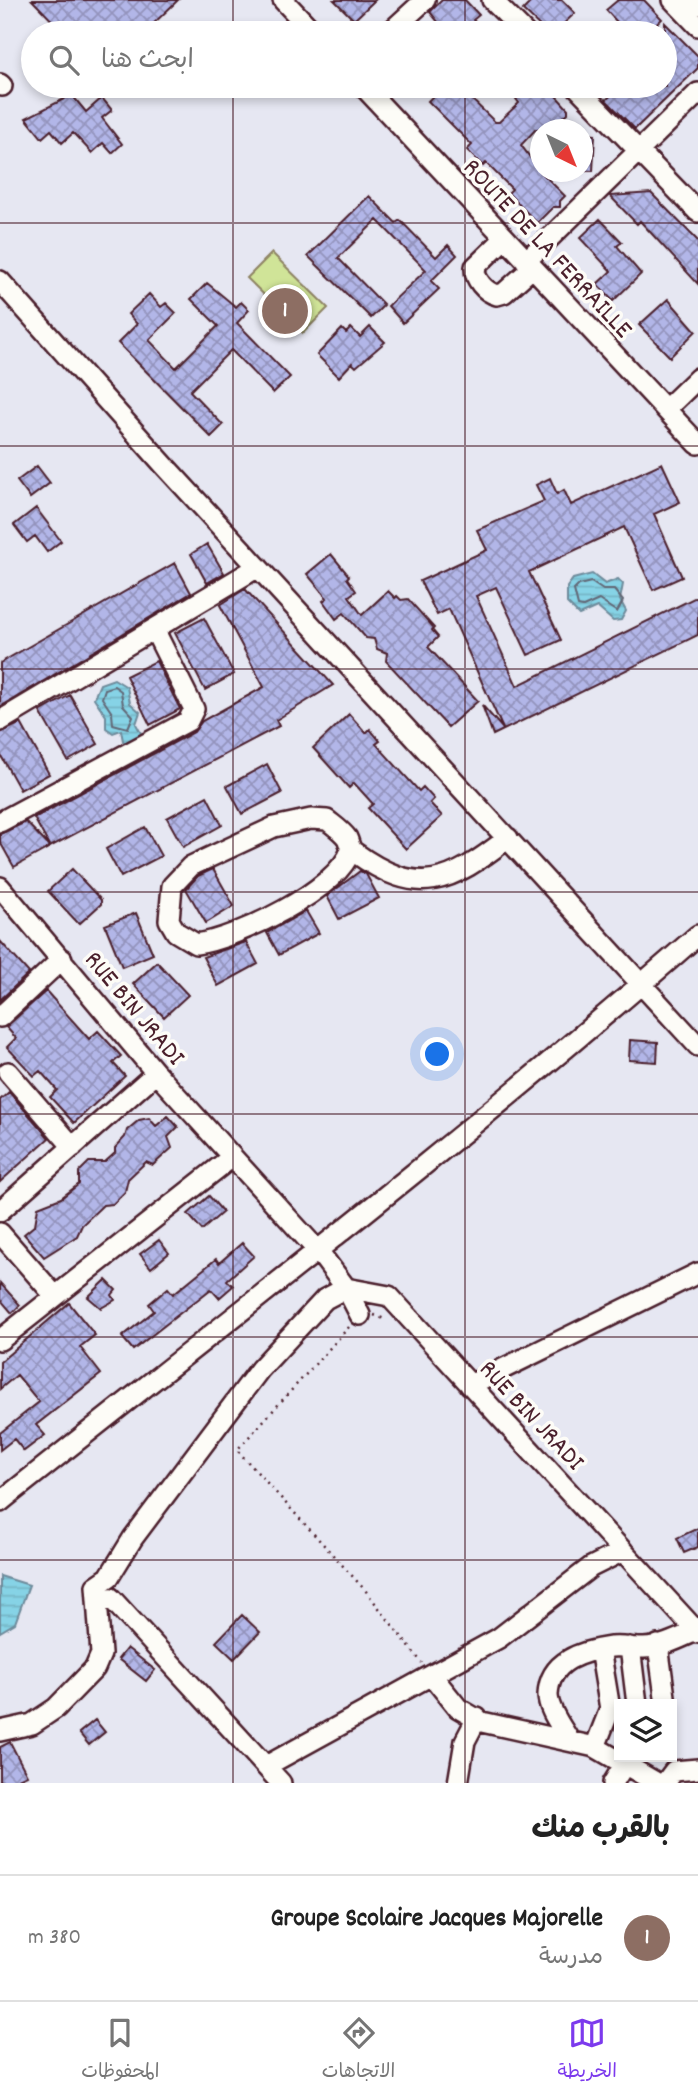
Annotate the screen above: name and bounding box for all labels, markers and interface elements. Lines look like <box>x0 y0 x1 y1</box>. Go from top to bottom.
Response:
search box <box>21 21 677 98</box>
icon: search <box>45 41 83 79</box>
text: ابحث هنا <box>101 43 194 80</box>
north arrow <box>530 119 593 182</box>
street label: ROUTE DE LA FERRAILLE <box>453 151 640 348</box>
pin: 1 <box>262 285 308 337</box>
street label: RUE BIN JRADI <box>74 944 192 1075</box>
your location <box>420 1037 454 1071</box>
street label: RUE BIN JRADI <box>469 1353 592 1480</box>
map controls <box>614 1699 677 1762</box>
button: layers <box>614 1699 677 1762</box>
text: بالقرب منك <box>532 1810 670 1853</box>
text: Groupe Scolaire Jacques Majorelle <box>270 1901 603 1938</box>
text: 380 m <box>28 1922 81 1955</box>
text: 1 <box>644 1922 650 1955</box>
text: مدرسة <box>539 1942 603 1975</box>
tab: المحفوظات <box>81 2014 159 2087</box>
tab: الاتجاهات <box>322 2014 395 2087</box>
tab: الخريطة <box>558 2014 617 2087</box>

